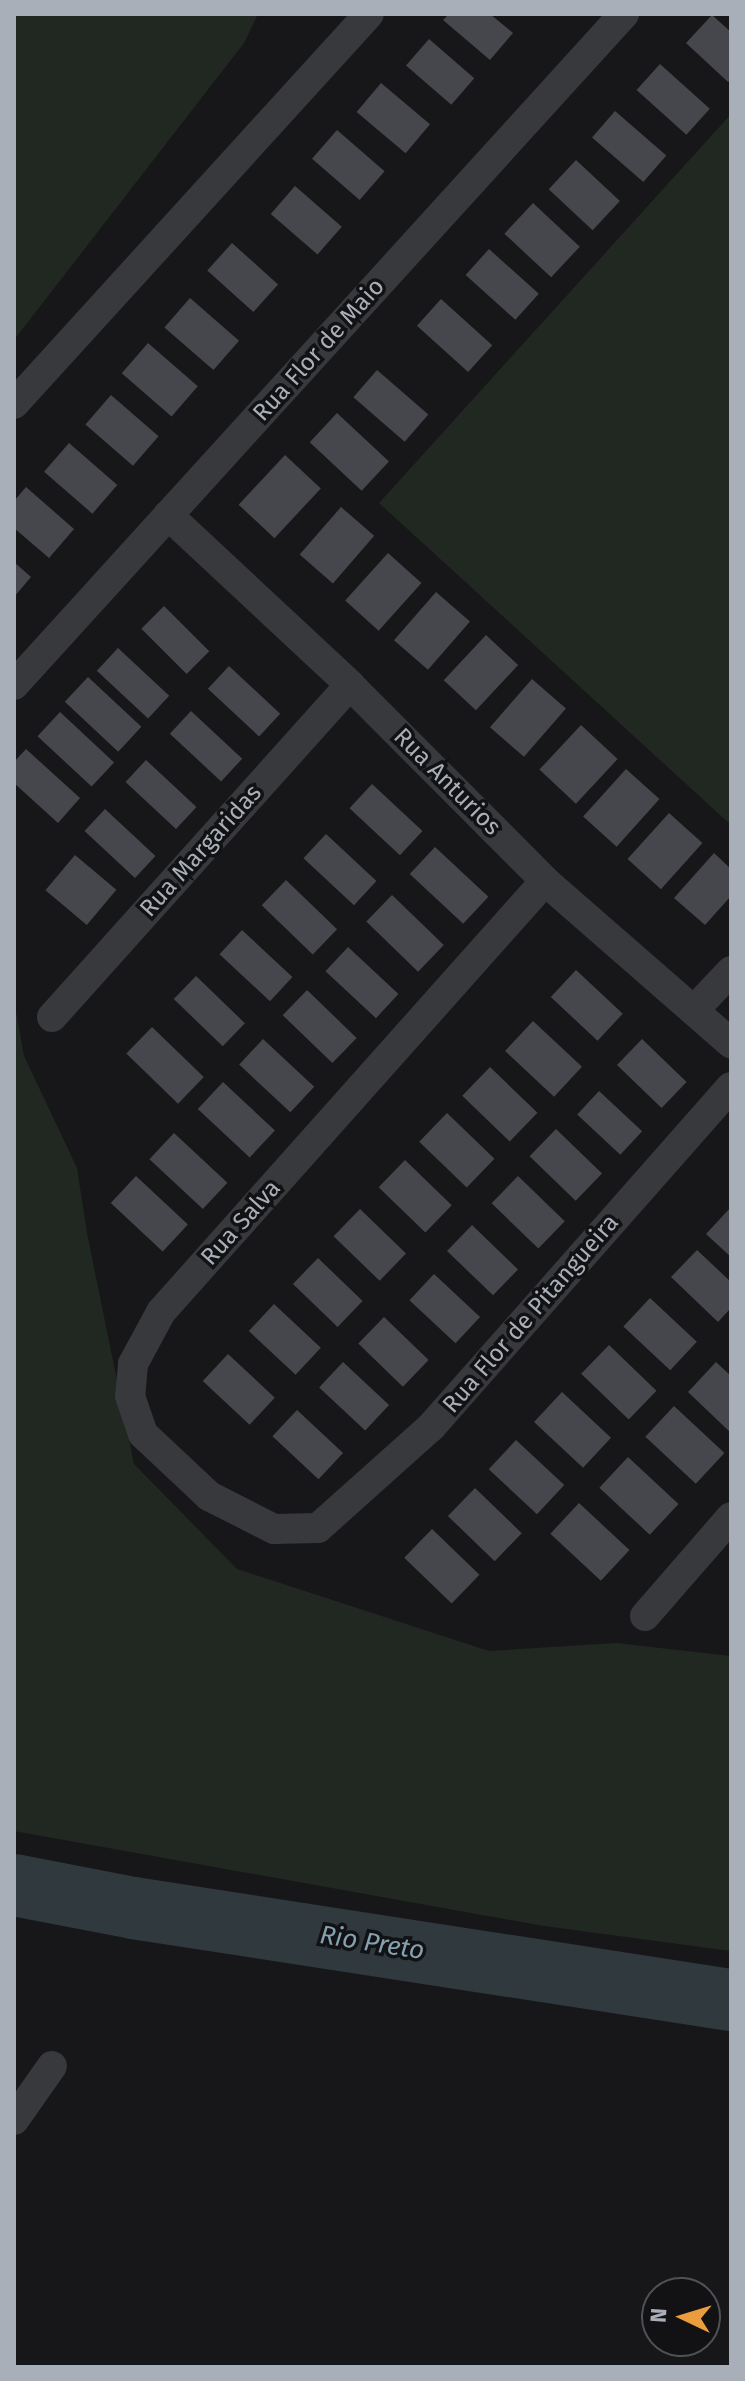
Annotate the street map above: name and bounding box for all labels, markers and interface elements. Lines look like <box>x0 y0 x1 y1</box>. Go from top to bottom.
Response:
street label: Rua Flor de Maio <box>247 273 391 427</box>
street label: Rua Anturios <box>387 722 507 842</box>
street label: Rua Margaridas <box>134 779 268 923</box>
street label: Rua Salva <box>195 1174 287 1272</box>
street label: Rua Flor de Pitangueira <box>437 1209 625 1419</box>
water label: Rio Preto <box>318 1919 426 1967</box>
north arrow <box>641 2277 721 2357</box>
text: N <box>645 2307 673 2324</box>

